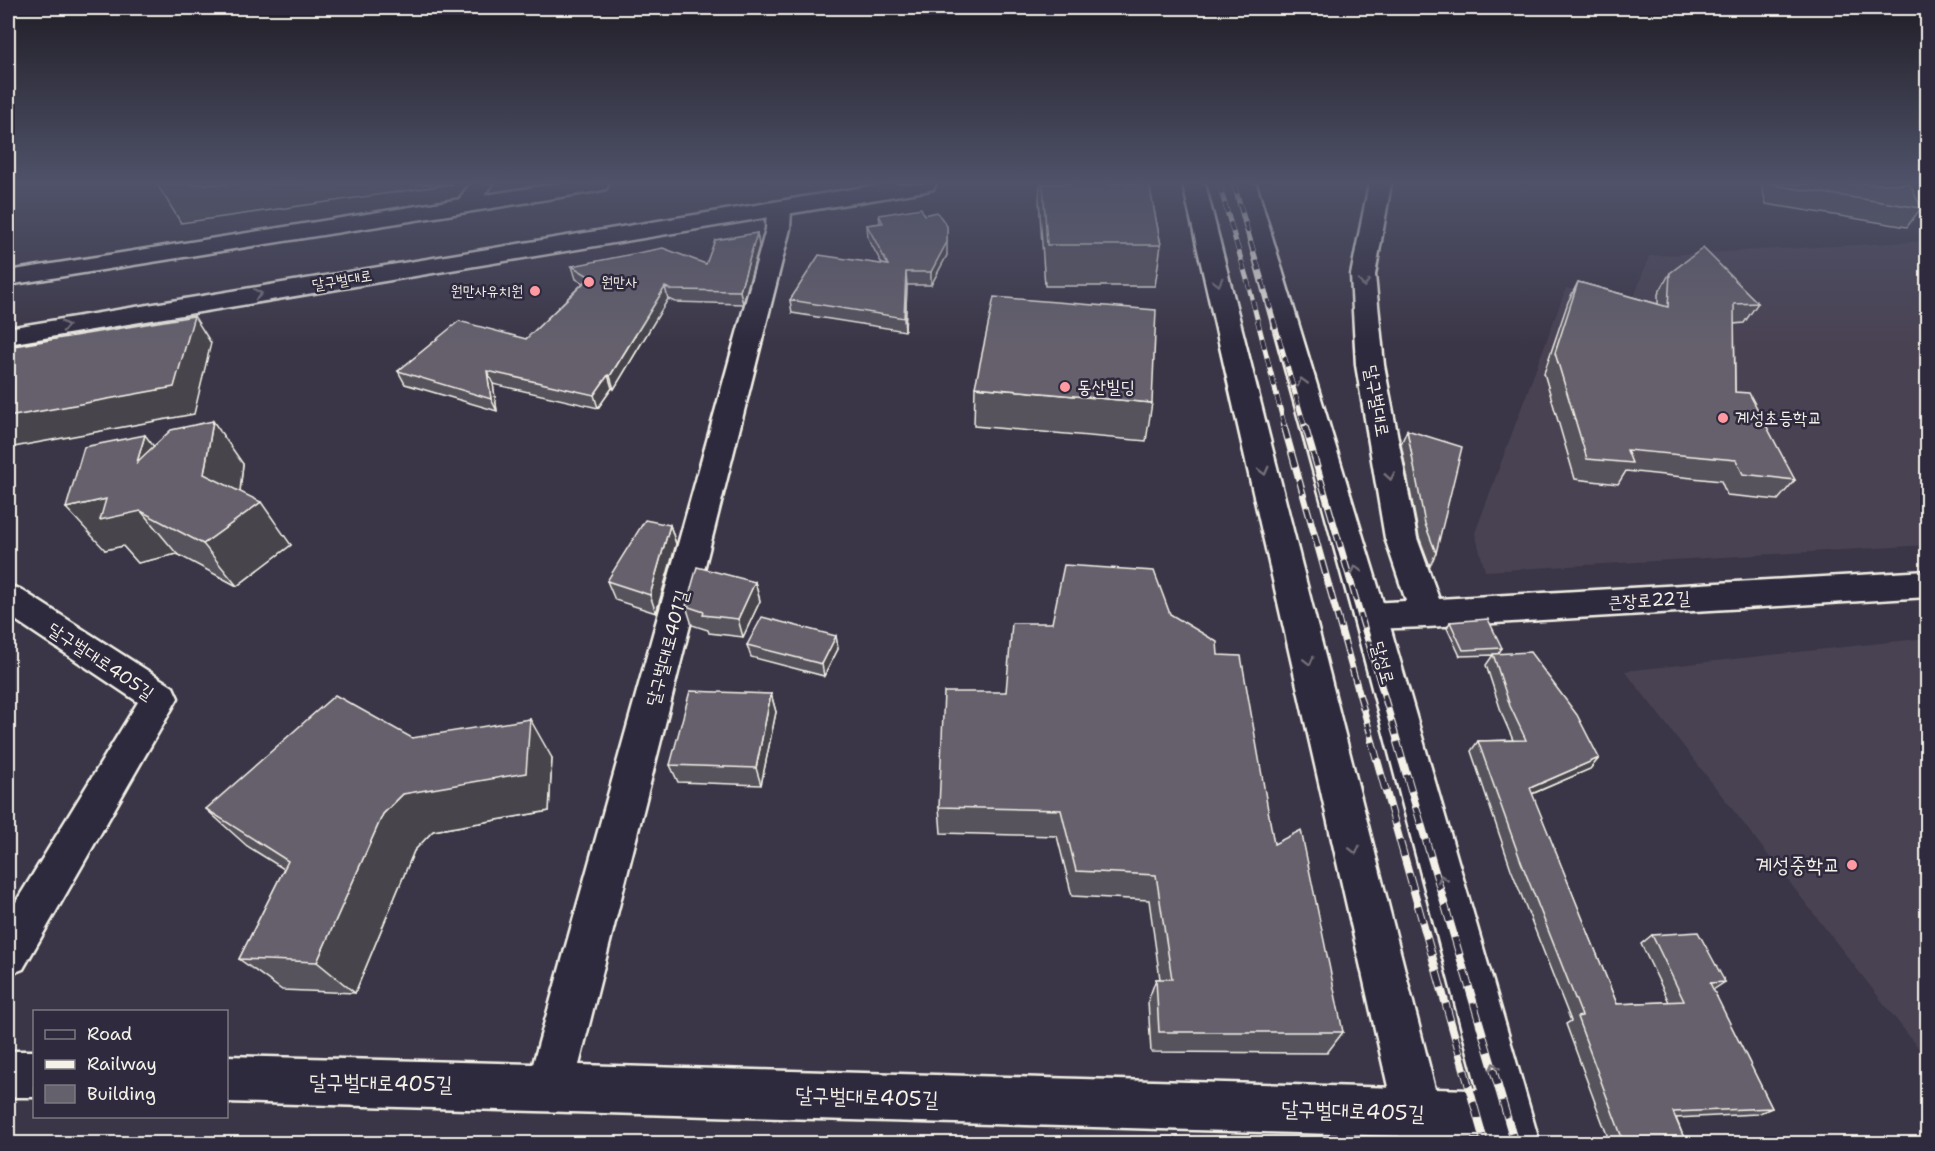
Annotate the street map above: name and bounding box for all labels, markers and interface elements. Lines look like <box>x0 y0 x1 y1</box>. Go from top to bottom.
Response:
street label: 달구벌대로 <box>311 265 373 295</box>
place label: 원만사 <box>601 272 637 292</box>
marker: 원만사 <box>582 275 596 289</box>
one-way arrow <box>1210 277 1223 287</box>
one-way arrow <box>1357 279 1370 288</box>
place label: 원만사유치원 <box>451 281 523 301</box>
marker: 원만사유치원 <box>528 284 542 298</box>
one-way arrow <box>253 289 262 301</box>
one-way arrow <box>60 320 70 333</box>
street label: 달구벌대로 <box>1359 363 1395 439</box>
place label: 동산빌딩 <box>1077 375 1135 399</box>
one-way arrow <box>1297 377 1309 388</box>
marker: 동산빌딩 <box>1058 380 1072 394</box>
place label: 계성초등학교 <box>1735 406 1822 430</box>
marker: 계성초등학교 <box>1716 411 1730 425</box>
one-way arrow <box>1256 466 1269 476</box>
one-way arrow <box>1383 471 1396 481</box>
one-way arrow <box>1351 565 1364 575</box>
street label: 큰장로22길 <box>1607 586 1691 614</box>
street label: 달구벌대로401길 <box>640 587 694 709</box>
street label: 달구벌대로405길 <box>43 617 159 706</box>
street label: 달성로 <box>1366 639 1400 687</box>
one-way arrow <box>1302 656 1315 666</box>
one-way arrow <box>1348 845 1361 855</box>
place label: 계성중학교 <box>1756 851 1840 879</box>
marker: 계성중학교 <box>1845 858 1859 872</box>
one-way arrow <box>1437 874 1450 884</box>
legend <box>33 1010 228 1118</box>
text: Road <box>87 1022 132 1046</box>
text: Railway <box>87 1052 157 1076</box>
one-way arrow <box>1489 1062 1501 1073</box>
street label: 달구벌대로405길 <box>309 1068 453 1098</box>
street label: 달구벌대로405길 <box>795 1081 939 1113</box>
text: Building <box>87 1082 156 1106</box>
street label: 달구벌대로405길 <box>1281 1095 1425 1127</box>

